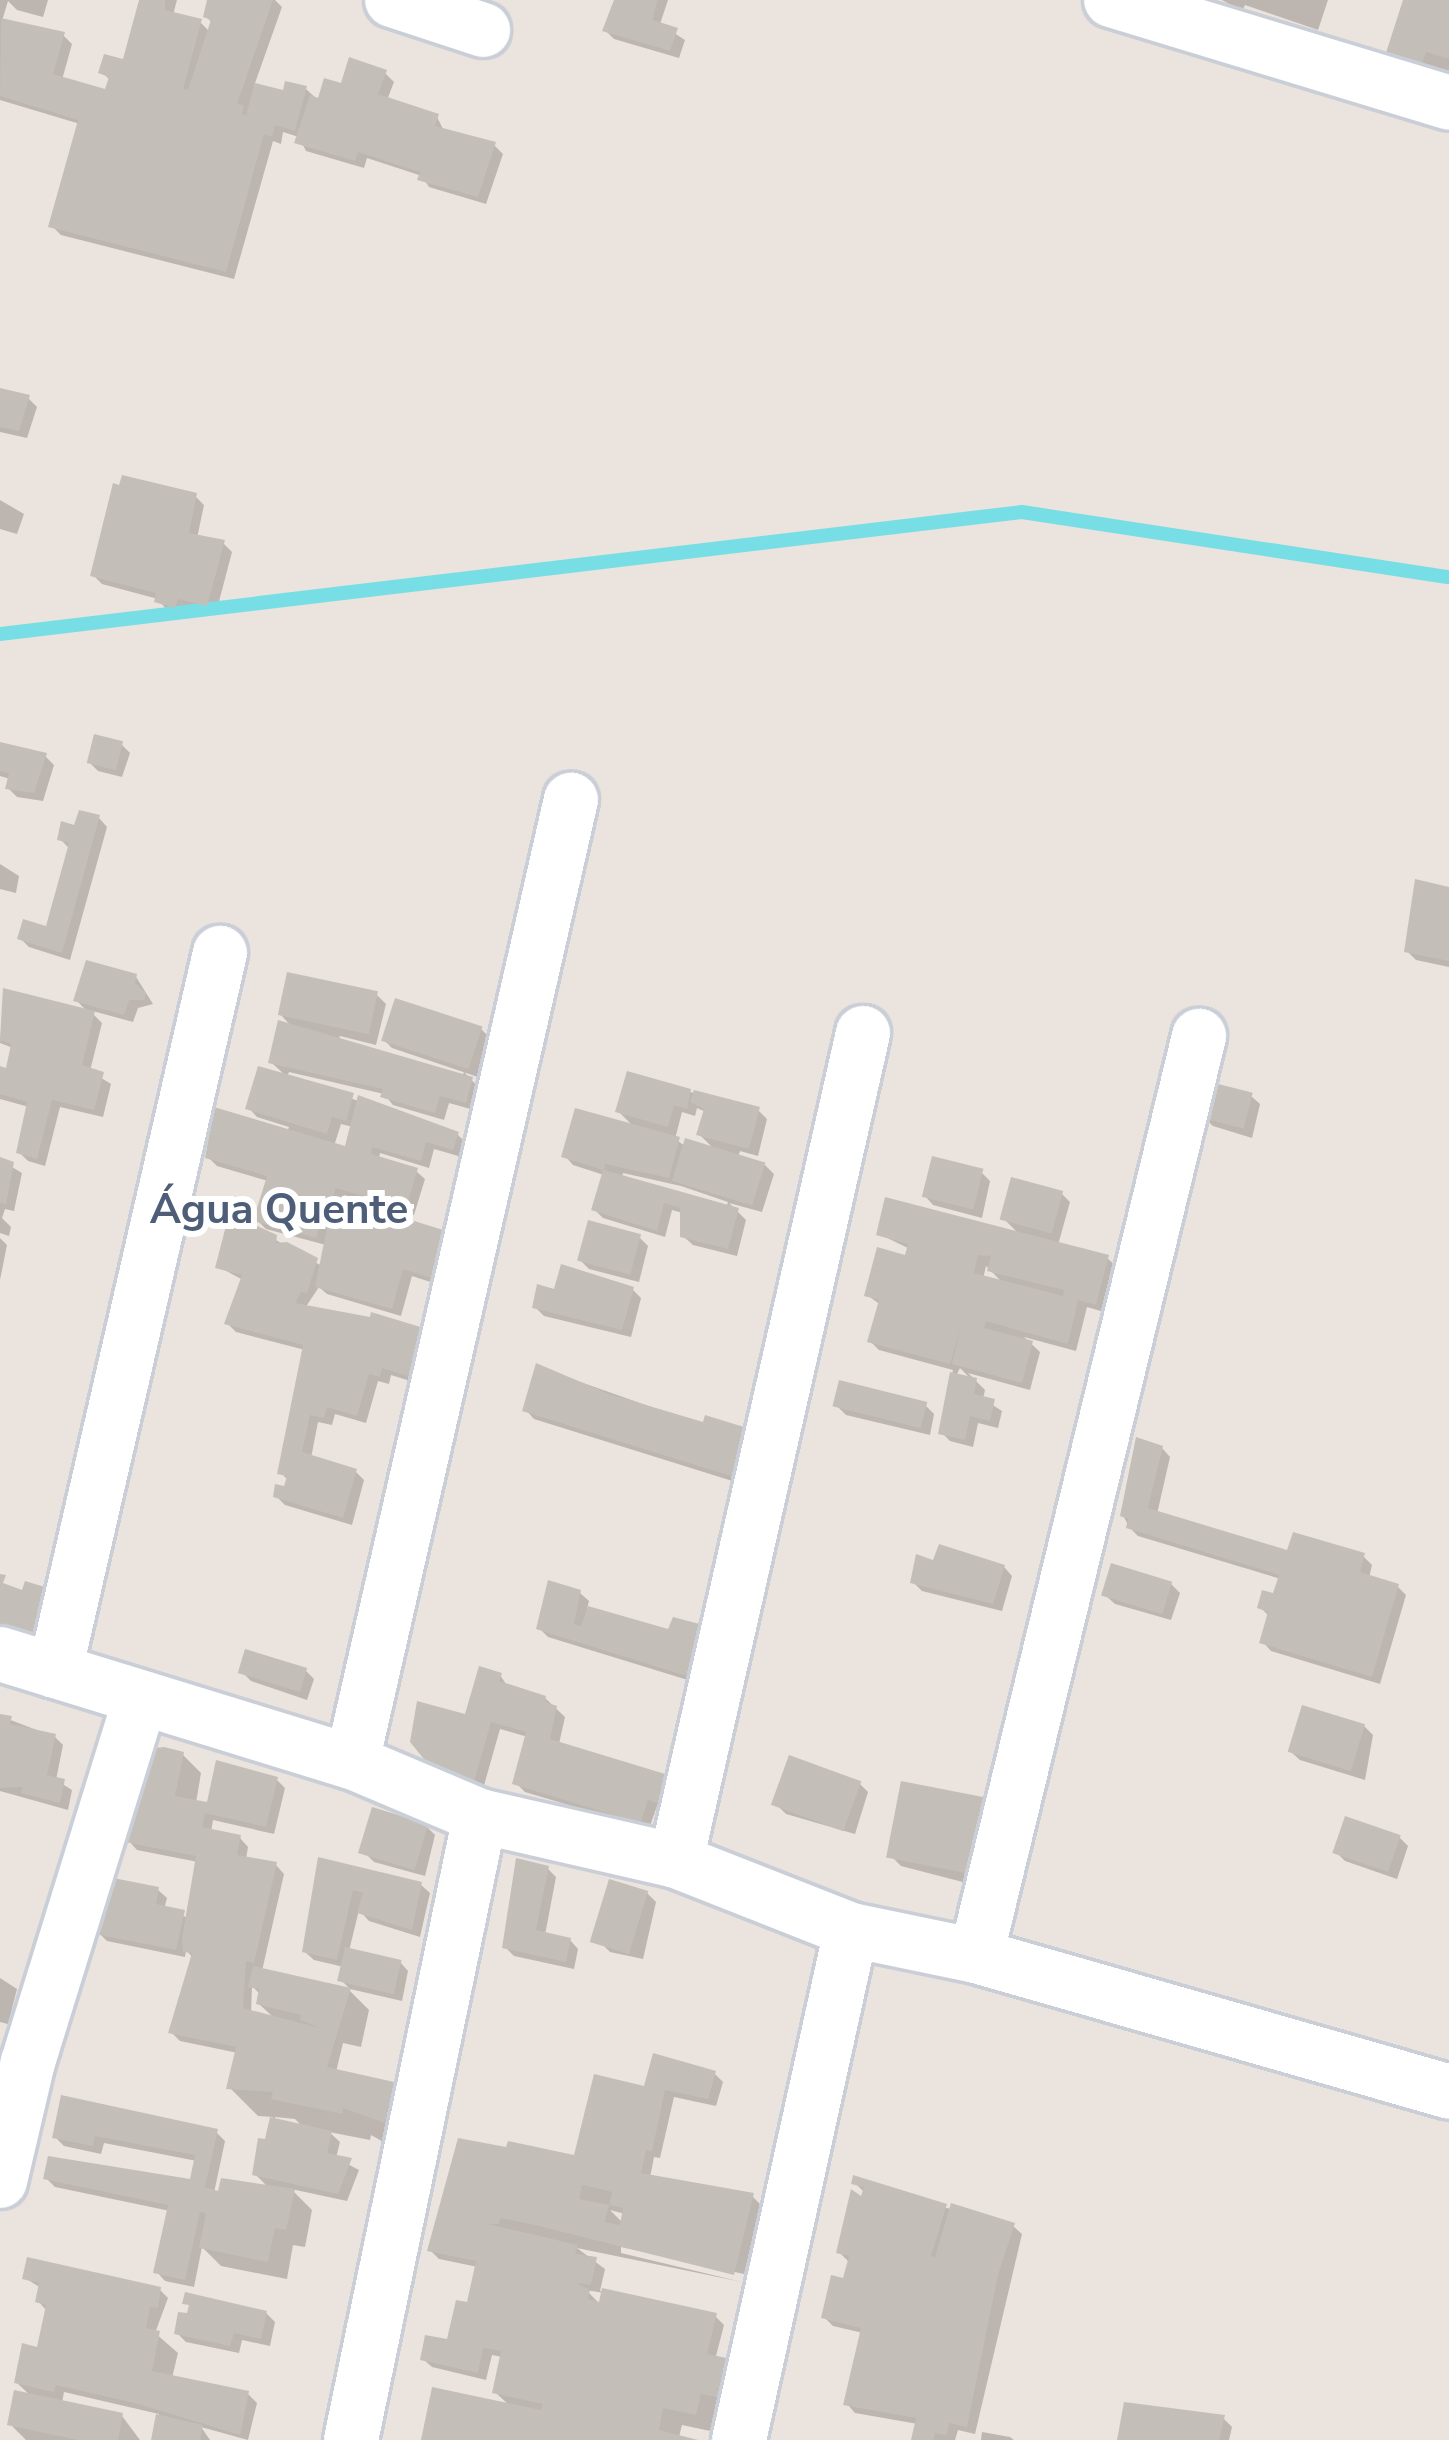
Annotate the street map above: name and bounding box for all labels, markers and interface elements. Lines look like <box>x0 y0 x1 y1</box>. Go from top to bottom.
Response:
district label: Água Quente <box>150 1185 408 1235</box>

